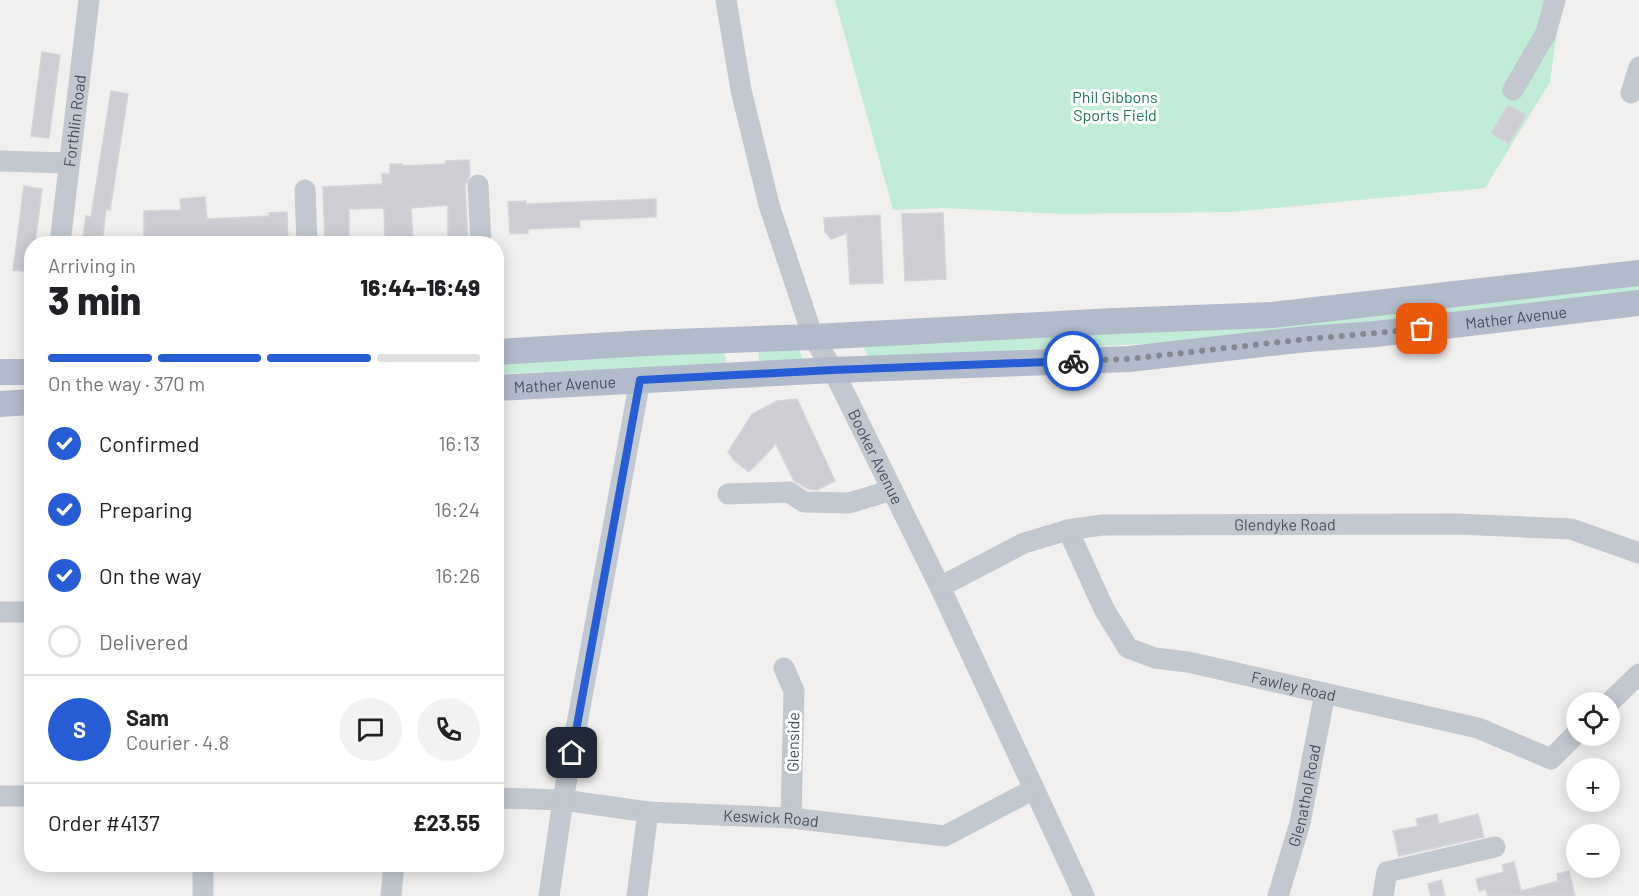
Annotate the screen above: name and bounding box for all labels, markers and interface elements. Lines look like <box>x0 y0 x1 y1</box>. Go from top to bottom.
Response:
street label: Forthlin Road <box>59 74 89 168</box>
park label: Phil Gibbons Sports Field <box>1072 87 1158 124</box>
text: Arriving in <box>48 253 136 277</box>
text: 16:44–16:49 <box>360 274 480 300</box>
text: 3 min <box>48 276 141 323</box>
street label: Mather Avenue <box>1464 302 1568 332</box>
pin <box>1396 303 1447 354</box>
icon: bag <box>1405 312 1438 345</box>
courier <box>1043 331 1103 391</box>
icon: bike <box>1057 345 1090 378</box>
text: On the way · 370 m <box>48 371 205 395</box>
street label: Mather Avenue <box>513 372 616 396</box>
street label: Booker Avenue <box>845 406 908 507</box>
icon: check <box>48 427 81 460</box>
text: Confirmed <box>99 430 199 456</box>
text: 16:13 <box>439 431 480 455</box>
icon: check <box>48 493 81 526</box>
text: Preparing <box>99 496 192 522</box>
text: 16:24 <box>434 497 480 521</box>
street label: Glendyke Road <box>1234 514 1336 534</box>
icon: check <box>48 559 81 592</box>
text: On the way <box>99 562 202 588</box>
text: 16:26 <box>435 563 480 587</box>
text: Delivered <box>99 628 188 654</box>
street label: Fawley Road <box>1250 667 1338 704</box>
map controls <box>1566 692 1620 878</box>
button: locate <box>1566 692 1620 746</box>
button: chat <box>339 698 402 761</box>
button: phone <box>417 698 480 761</box>
text: Sam <box>126 704 169 730</box>
street label: Glenside <box>782 712 803 772</box>
text: S <box>73 716 86 742</box>
pin <box>546 727 597 778</box>
text: Courier · 4.8 <box>126 730 229 754</box>
icon: home <box>555 736 588 769</box>
street label: Glenathol Road <box>1283 743 1324 849</box>
button: + <box>1566 758 1620 812</box>
street label: Keswick Road <box>723 805 820 830</box>
text: Order #4137 <box>48 809 160 835</box>
text: £23.55 <box>413 809 480 835</box>
button: − <box>1566 824 1620 878</box>

